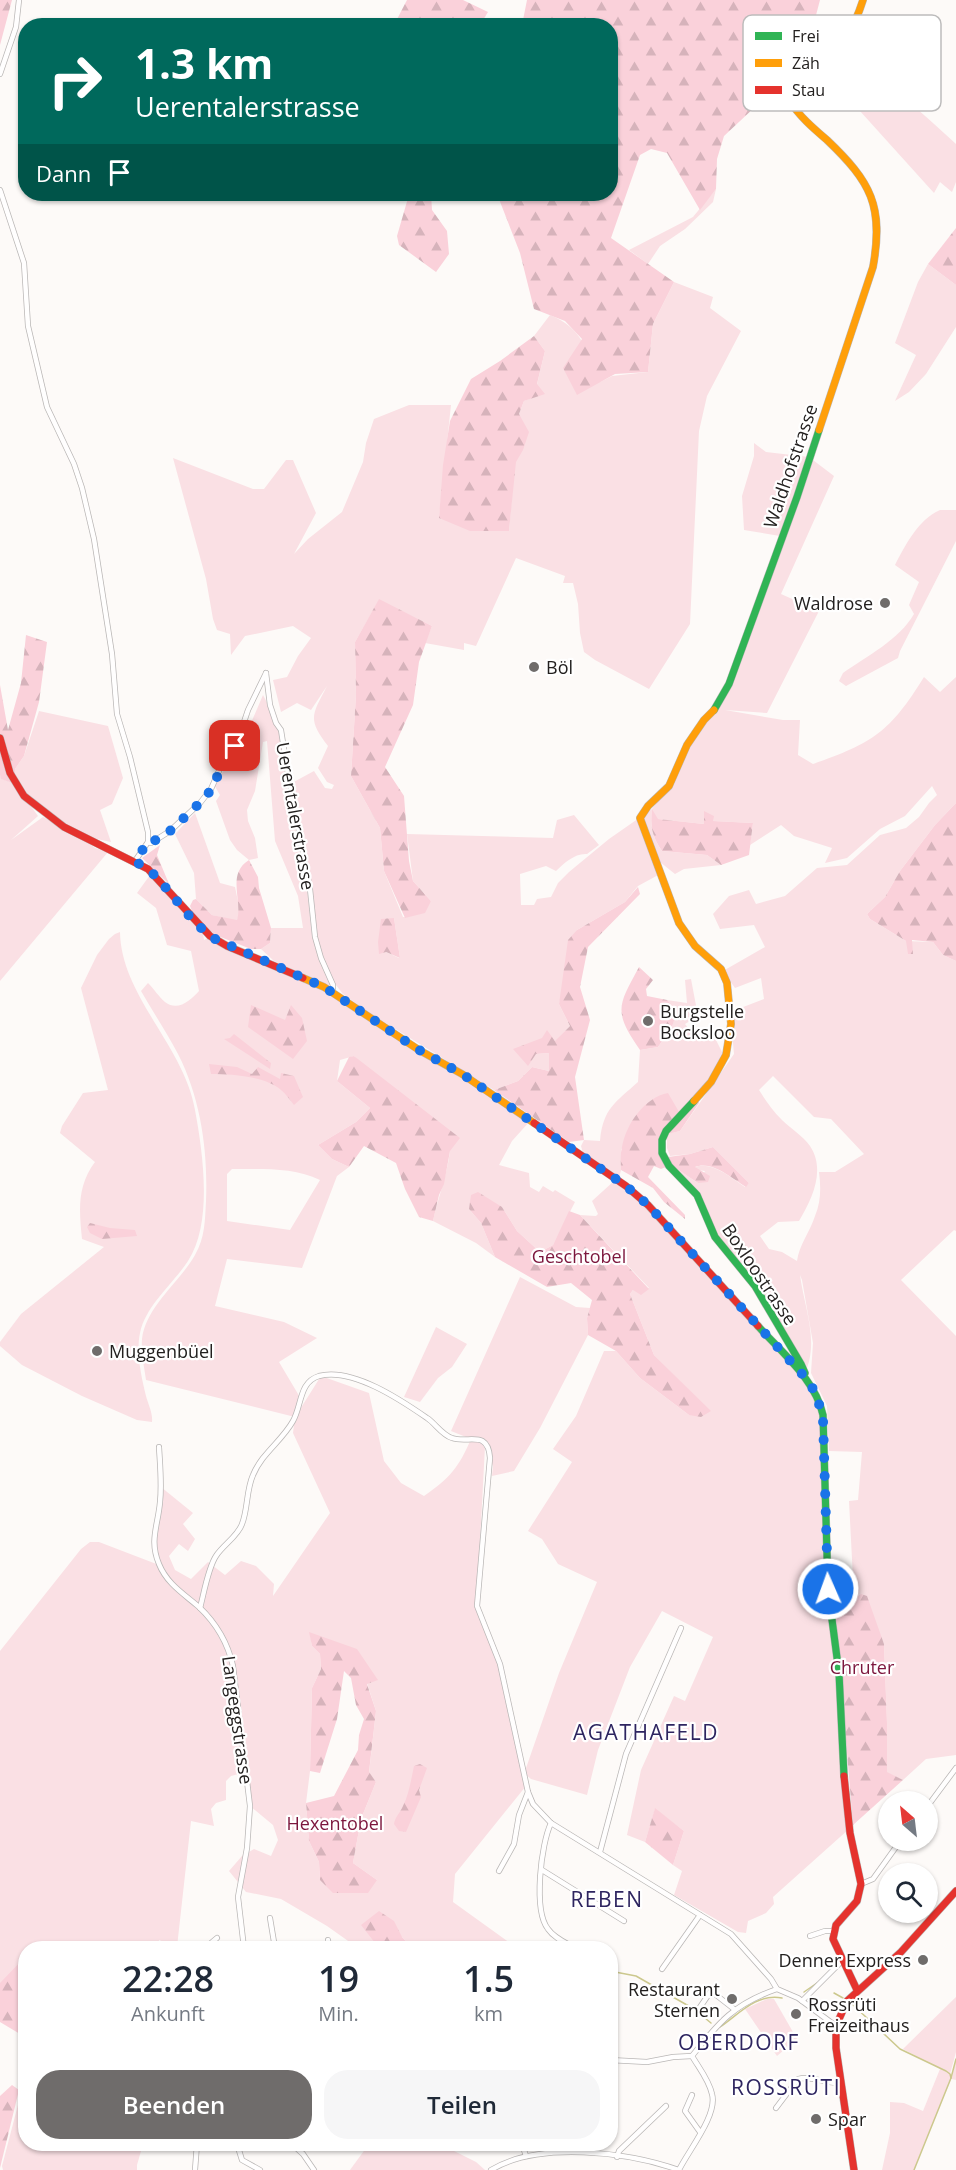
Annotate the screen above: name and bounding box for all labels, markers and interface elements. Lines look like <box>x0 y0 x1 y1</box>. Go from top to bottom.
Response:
legend <box>743 15 941 111</box>
text: Frei <box>792 25 820 47</box>
text: 1.3 km <box>135 34 273 91</box>
icon: right <box>36 42 114 120</box>
text: Zäh <box>792 52 820 74</box>
text: Stau <box>792 79 825 101</box>
text: Uerentalerstrasse <box>135 88 360 125</box>
icon: arrive <box>103 156 136 189</box>
text: Dann <box>36 158 91 188</box>
street label: Waldhofstrasse <box>758 401 822 531</box>
place label: Waldrose <box>794 591 873 615</box>
marker: Waldrose <box>878 596 892 610</box>
place label: Böl <box>546 655 573 679</box>
marker: Böl <box>527 660 541 674</box>
pin <box>209 720 260 771</box>
icon: arrive <box>218 729 251 762</box>
street label: Uerentalerstrasse <box>271 740 321 892</box>
place label: Burgstelle Bocksloo <box>660 999 744 1044</box>
marker: Burgstelle Bocksloo <box>641 1014 655 1028</box>
street label: Boxloostrasse <box>717 1218 803 1330</box>
park label: Geschtobel <box>532 1244 626 1268</box>
place label: Muggenbüel <box>109 1339 214 1363</box>
marker: Muggenbüel <box>90 1344 104 1358</box>
position arrow <box>796 1557 860 1621</box>
street label: Langeggstrasse <box>217 1654 259 1786</box>
park label: Chruter <box>830 1655 895 1679</box>
district label: AGATHAFELD <box>573 1718 719 1746</box>
north arrow <box>878 1791 938 1851</box>
map controls <box>878 1791 938 1923</box>
park label: Hexentobel <box>287 1811 383 1835</box>
button: search <box>878 1863 938 1923</box>
district label: REBEN <box>570 1885 644 1913</box>
place label: Denner Express <box>779 1948 911 1972</box>
marker: Denner Express <box>916 1953 930 1967</box>
text: 22:28 <box>122 1954 214 2003</box>
text: 19 <box>318 1954 359 2003</box>
text: 1.5 <box>463 1954 514 2003</box>
place label: Restaurant Sternen <box>628 1977 720 2022</box>
marker: Restaurant Sternen <box>725 1992 739 2006</box>
place label: Rossrüti Freizeithaus <box>808 1992 909 2037</box>
text: Ankunft <box>131 2000 205 2027</box>
text: Min. <box>318 2000 359 2027</box>
text: km <box>474 2000 503 2027</box>
marker: Rossrüti Freizeithaus <box>789 2007 803 2021</box>
district label: OBERDORF <box>678 2028 800 2056</box>
button: Beenden <box>36 2070 312 2139</box>
button: Teilen <box>324 2070 600 2139</box>
district label: ROSSRÜTI <box>731 2073 841 2101</box>
place label: Spar <box>828 2107 867 2131</box>
marker: Spar <box>809 2112 823 2126</box>

